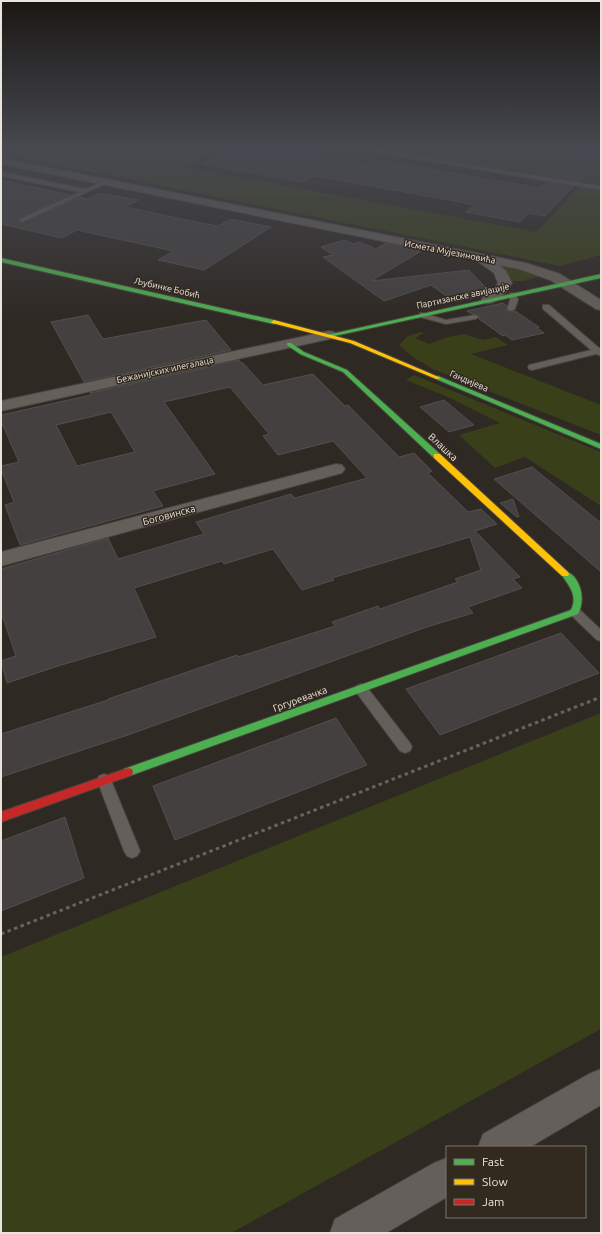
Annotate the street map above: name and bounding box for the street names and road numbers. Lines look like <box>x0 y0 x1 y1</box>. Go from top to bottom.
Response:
street label: Исмета Мујезиновића <box>404 238 496 266</box>
street label: Љубинке Бобић <box>133 276 201 300</box>
street label: Партизанске авијације <box>416 281 510 311</box>
street label: Бежанијских илегалаца <box>116 355 214 385</box>
street label: Гандијева <box>448 368 490 394</box>
street label: Влашка <box>426 431 460 463</box>
street label: Боговинска <box>141 503 197 527</box>
street label: Гргуревачка <box>271 684 329 714</box>

